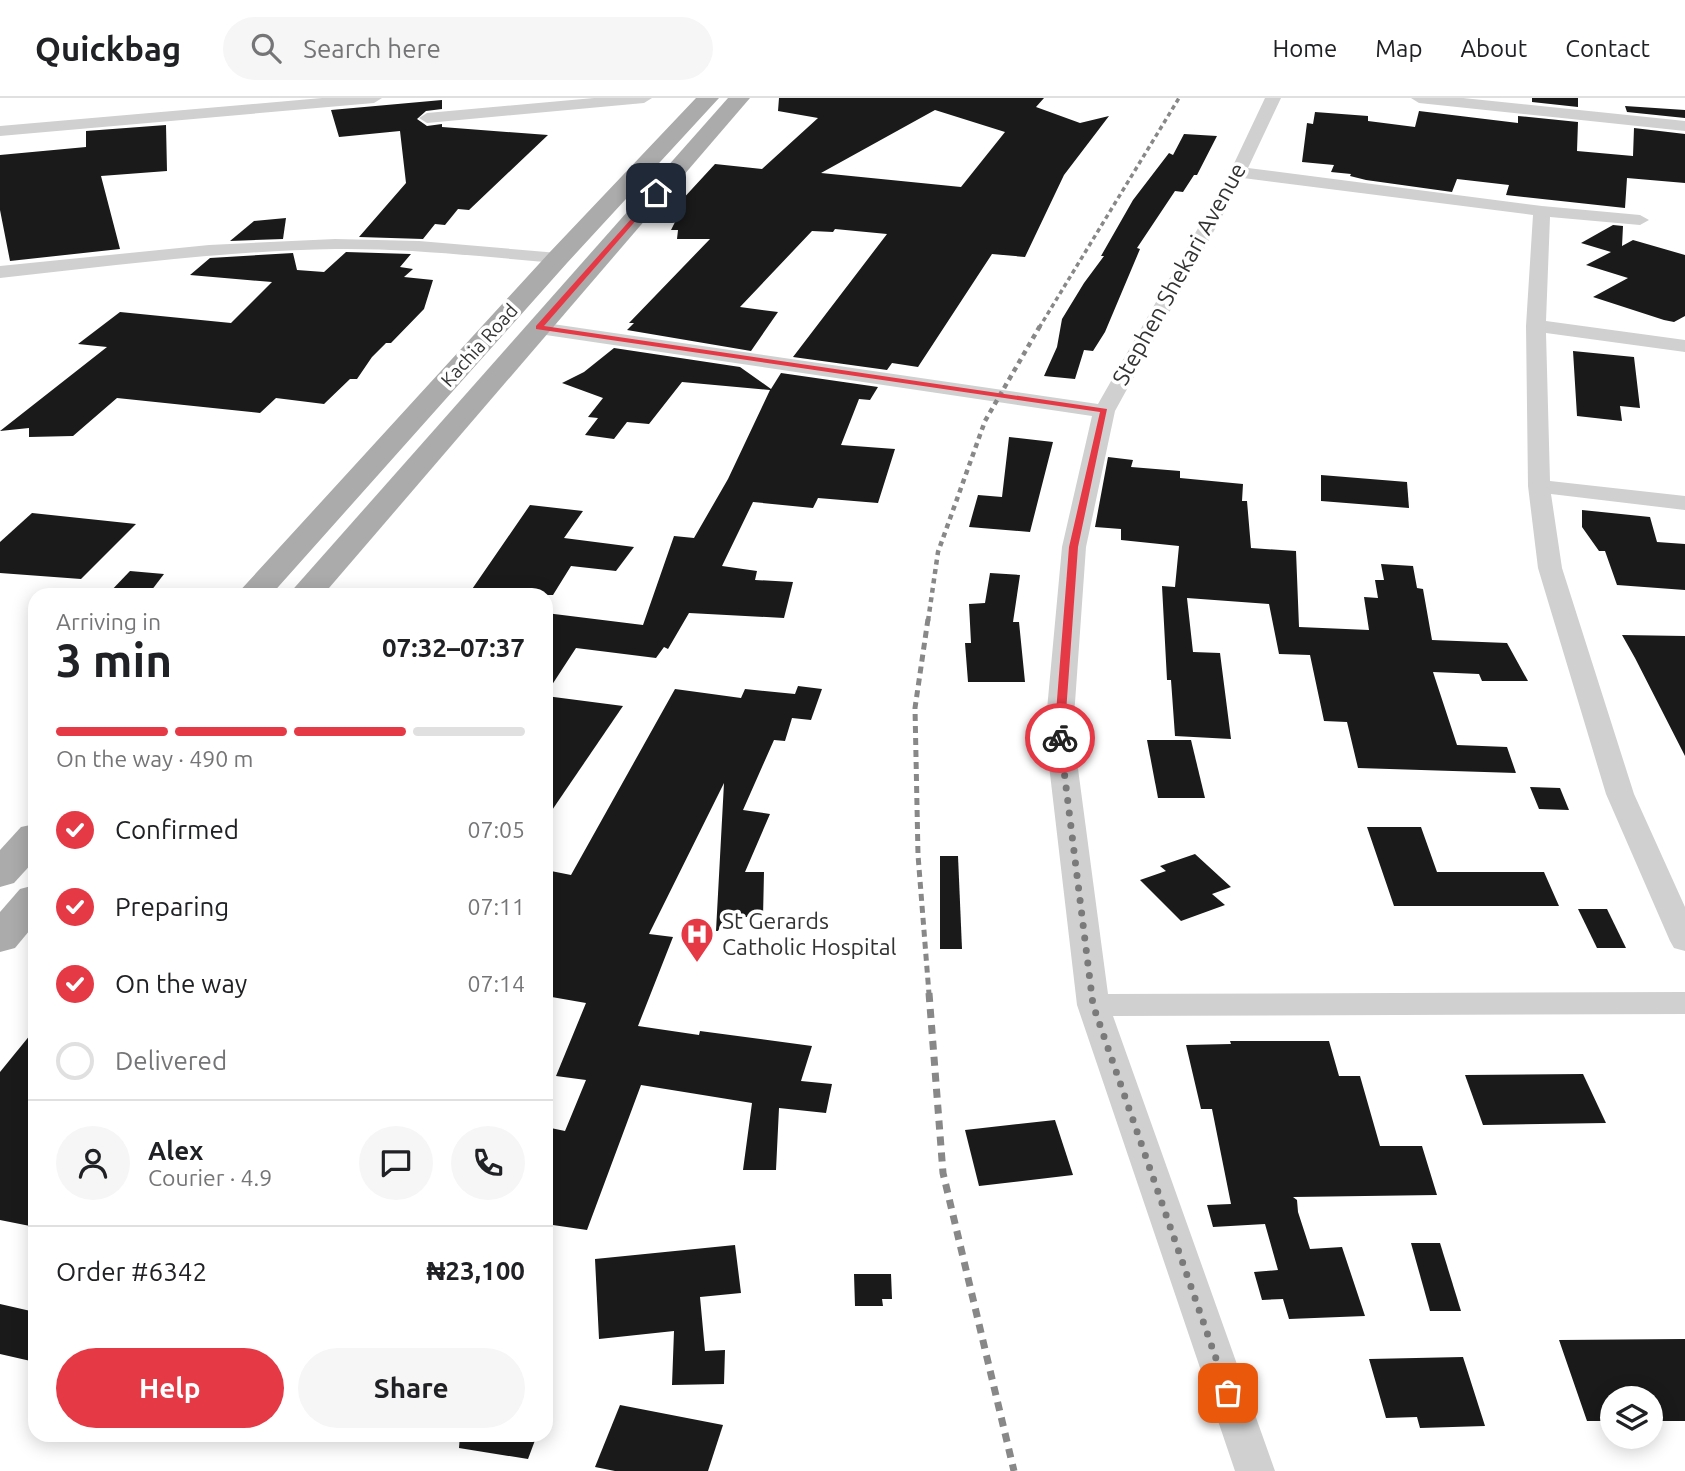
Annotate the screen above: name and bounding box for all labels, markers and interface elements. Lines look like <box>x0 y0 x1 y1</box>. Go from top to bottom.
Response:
search box <box>223 17 713 80</box>
icon: search <box>247 29 285 67</box>
text: Quickbag <box>35 30 181 67</box>
text: Search here <box>303 34 441 63</box>
text: Home <box>1272 35 1337 62</box>
text: Map <box>1375 35 1422 62</box>
text: About <box>1460 35 1527 62</box>
text: Contact <box>1565 35 1650 62</box>
street label: Stephen Shekari Avenue <box>1107 158 1250 389</box>
pin <box>626 163 686 223</box>
icon: home <box>637 174 675 212</box>
street label: Kachia Road <box>436 299 522 391</box>
text: Arriving in <box>56 609 161 634</box>
text: 07:32–07:37 <box>382 633 525 662</box>
text: 3 min <box>56 634 172 686</box>
courier <box>1025 703 1095 773</box>
icon: bike <box>1041 719 1079 757</box>
text: On the way · 490 m <box>56 746 253 771</box>
icon: check <box>56 811 94 849</box>
text: Confirmed <box>115 815 239 844</box>
text: 07:05 <box>467 817 525 842</box>
icon: check <box>56 888 94 926</box>
text: Preparing <box>115 892 229 921</box>
text: 07:11 <box>467 894 525 919</box>
place label: St Gerards Catholic Hospital <box>722 908 897 959</box>
hospital icon: St Gerards Catholic Hospital <box>678 915 716 964</box>
icon: check <box>56 965 94 1003</box>
text: On the way <box>115 969 247 998</box>
text: 07:14 <box>467 971 525 996</box>
text: Delivered <box>115 1046 227 1075</box>
button: person <box>56 1126 130 1200</box>
button: chat <box>359 1126 433 1200</box>
button: phone <box>451 1126 525 1200</box>
text: Alex <box>148 1136 203 1165</box>
text: Courier · 4.9 <box>148 1165 272 1190</box>
text: ₦23,100 <box>427 1256 525 1285</box>
text: Order #6342 <box>56 1257 207 1286</box>
button: Help <box>56 1348 284 1428</box>
button: Share <box>298 1348 525 1428</box>
pin <box>1198 1363 1258 1423</box>
icon: bag <box>1209 1374 1247 1412</box>
map controls <box>1600 1386 1663 1449</box>
button: layers <box>1600 1386 1663 1449</box>

